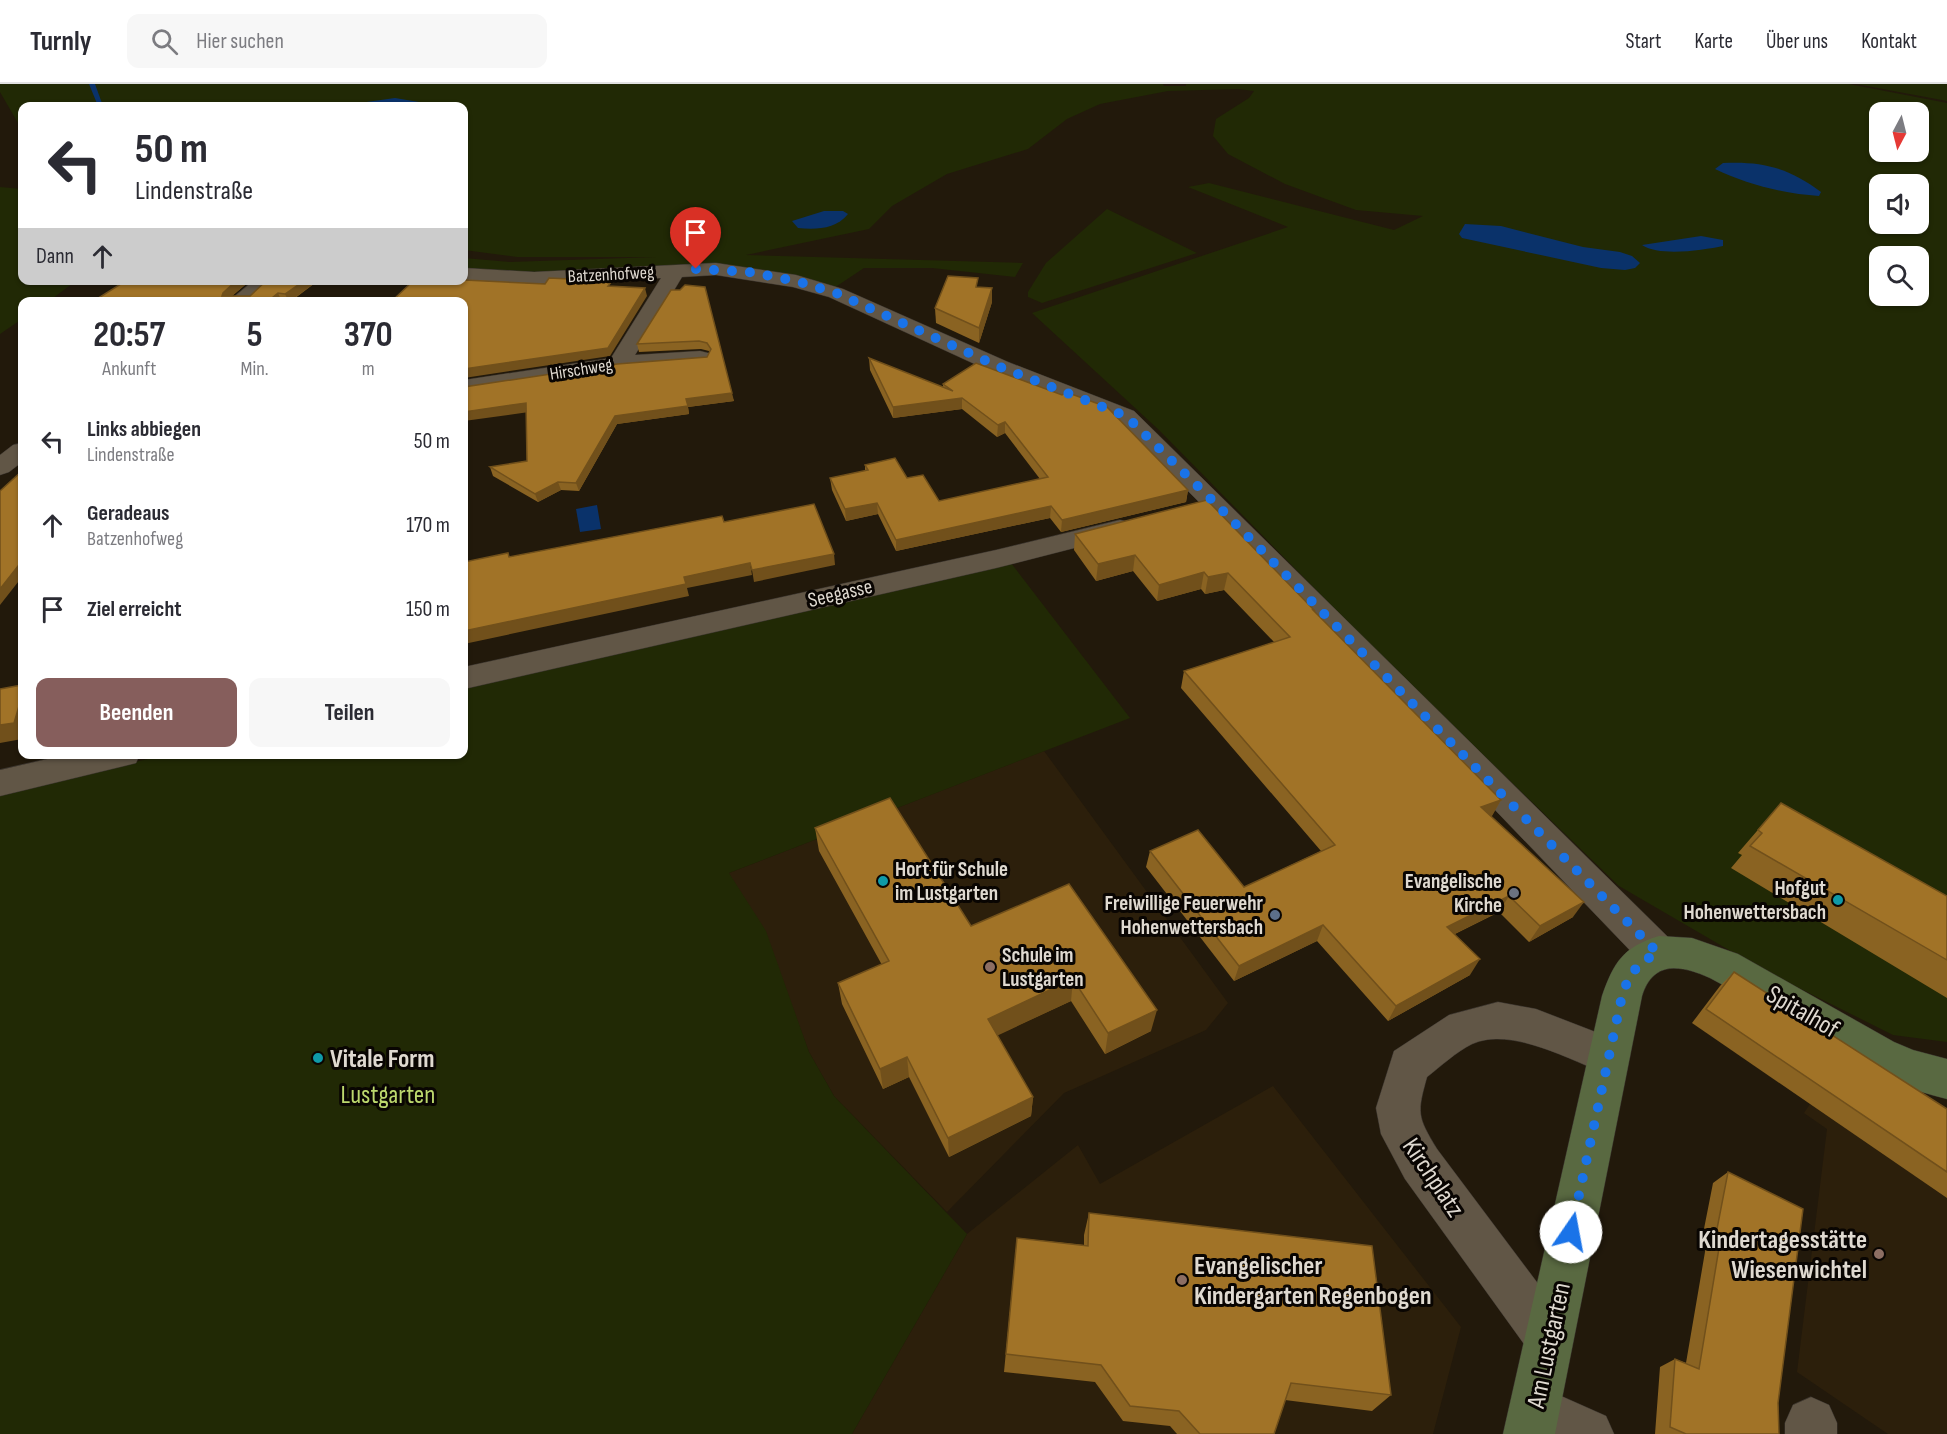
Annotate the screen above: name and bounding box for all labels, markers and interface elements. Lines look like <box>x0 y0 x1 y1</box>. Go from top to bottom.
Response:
search box <box>127 14 547 68</box>
text: Turnly <box>30 25 91 58</box>
icon: search <box>148 25 181 58</box>
text: Hier suchen <box>196 28 284 55</box>
text: Start <box>1625 29 1662 54</box>
text: Karte <box>1695 29 1733 54</box>
text: Über uns <box>1766 29 1828 54</box>
text: Kontakt <box>1861 29 1917 54</box>
north arrow <box>1869 102 1929 162</box>
map controls <box>1869 102 1929 306</box>
text: 50 m <box>135 124 208 175</box>
icon: left <box>36 126 114 204</box>
button: sound <box>1869 174 1929 234</box>
text: Lindenstraße <box>135 175 253 207</box>
pin <box>670 207 721 269</box>
icon: arrive <box>679 216 712 249</box>
icon: ahead <box>86 240 119 273</box>
text: Dann <box>36 243 74 270</box>
button: search <box>1869 246 1929 306</box>
street label: Batzenhofweg <box>567 262 655 287</box>
text: 20:57 <box>93 314 165 357</box>
text: 5 <box>247 314 262 357</box>
text: 370 <box>344 314 393 357</box>
street label: Hirschweg <box>548 354 614 385</box>
text: Ankunft <box>102 357 156 381</box>
text: Min. <box>241 357 269 381</box>
text: m <box>362 357 375 381</box>
text: Links abbiegen <box>87 416 201 443</box>
icon: left <box>36 425 69 458</box>
text: 50 m <box>414 428 450 455</box>
text: Lindenstraße <box>87 443 174 467</box>
text: Geradeaus <box>87 500 170 527</box>
icon: ahead <box>36 509 69 542</box>
text: 170 m <box>406 512 450 539</box>
text: Batzenhofweg <box>87 527 183 551</box>
street label: Seegasse <box>805 574 875 613</box>
icon: arrive <box>36 593 69 626</box>
text: Ziel erreicht <box>87 596 182 623</box>
text: 150 m <box>406 596 450 623</box>
button: Beenden <box>36 678 237 747</box>
button: Teilen <box>249 678 450 747</box>
place label: Hort für Schule im Lustgarten <box>895 857 1008 906</box>
place label: Evangelische Kirche <box>1405 869 1502 918</box>
marker: Hort für Schule im Lustgarten <box>876 874 890 888</box>
place label: Hofgut Hohenwettersbach <box>1683 876 1826 925</box>
marker: Evangelische Kirche <box>1507 886 1521 900</box>
place label: Freiwillige Feuerwehr Hohenwettersbach <box>1104 891 1263 940</box>
marker: Hofgut Hohenwettersbach <box>1831 893 1845 907</box>
marker: Freiwillige Feuerwehr Hohenwettersbach <box>1268 908 1282 922</box>
place label: Schule im Lustgarten <box>1002 943 1084 992</box>
marker: Schule im Lustgarten <box>983 960 997 974</box>
street label: Spitalhof <box>1760 979 1845 1046</box>
place label: Vitale Form <box>330 1044 435 1075</box>
marker: Vitale Form <box>311 1051 325 1065</box>
park label: Lustgarten <box>341 1080 435 1111</box>
street label: Kirchplatz <box>1395 1133 1470 1223</box>
position arrow <box>1539 1200 1603 1264</box>
place label: Kindertagesstätte Wiesenwichtel <box>1698 1225 1867 1286</box>
marker: Kindertagesstätte Wiesenwichtel <box>1872 1247 1886 1261</box>
place label: Evangelischer Kindergarten Regenbogen <box>1194 1251 1432 1312</box>
marker: Evangelischer Kindergarten Regenbogen <box>1175 1273 1189 1287</box>
street label: Am Lustgarten <box>1521 1280 1578 1412</box>

